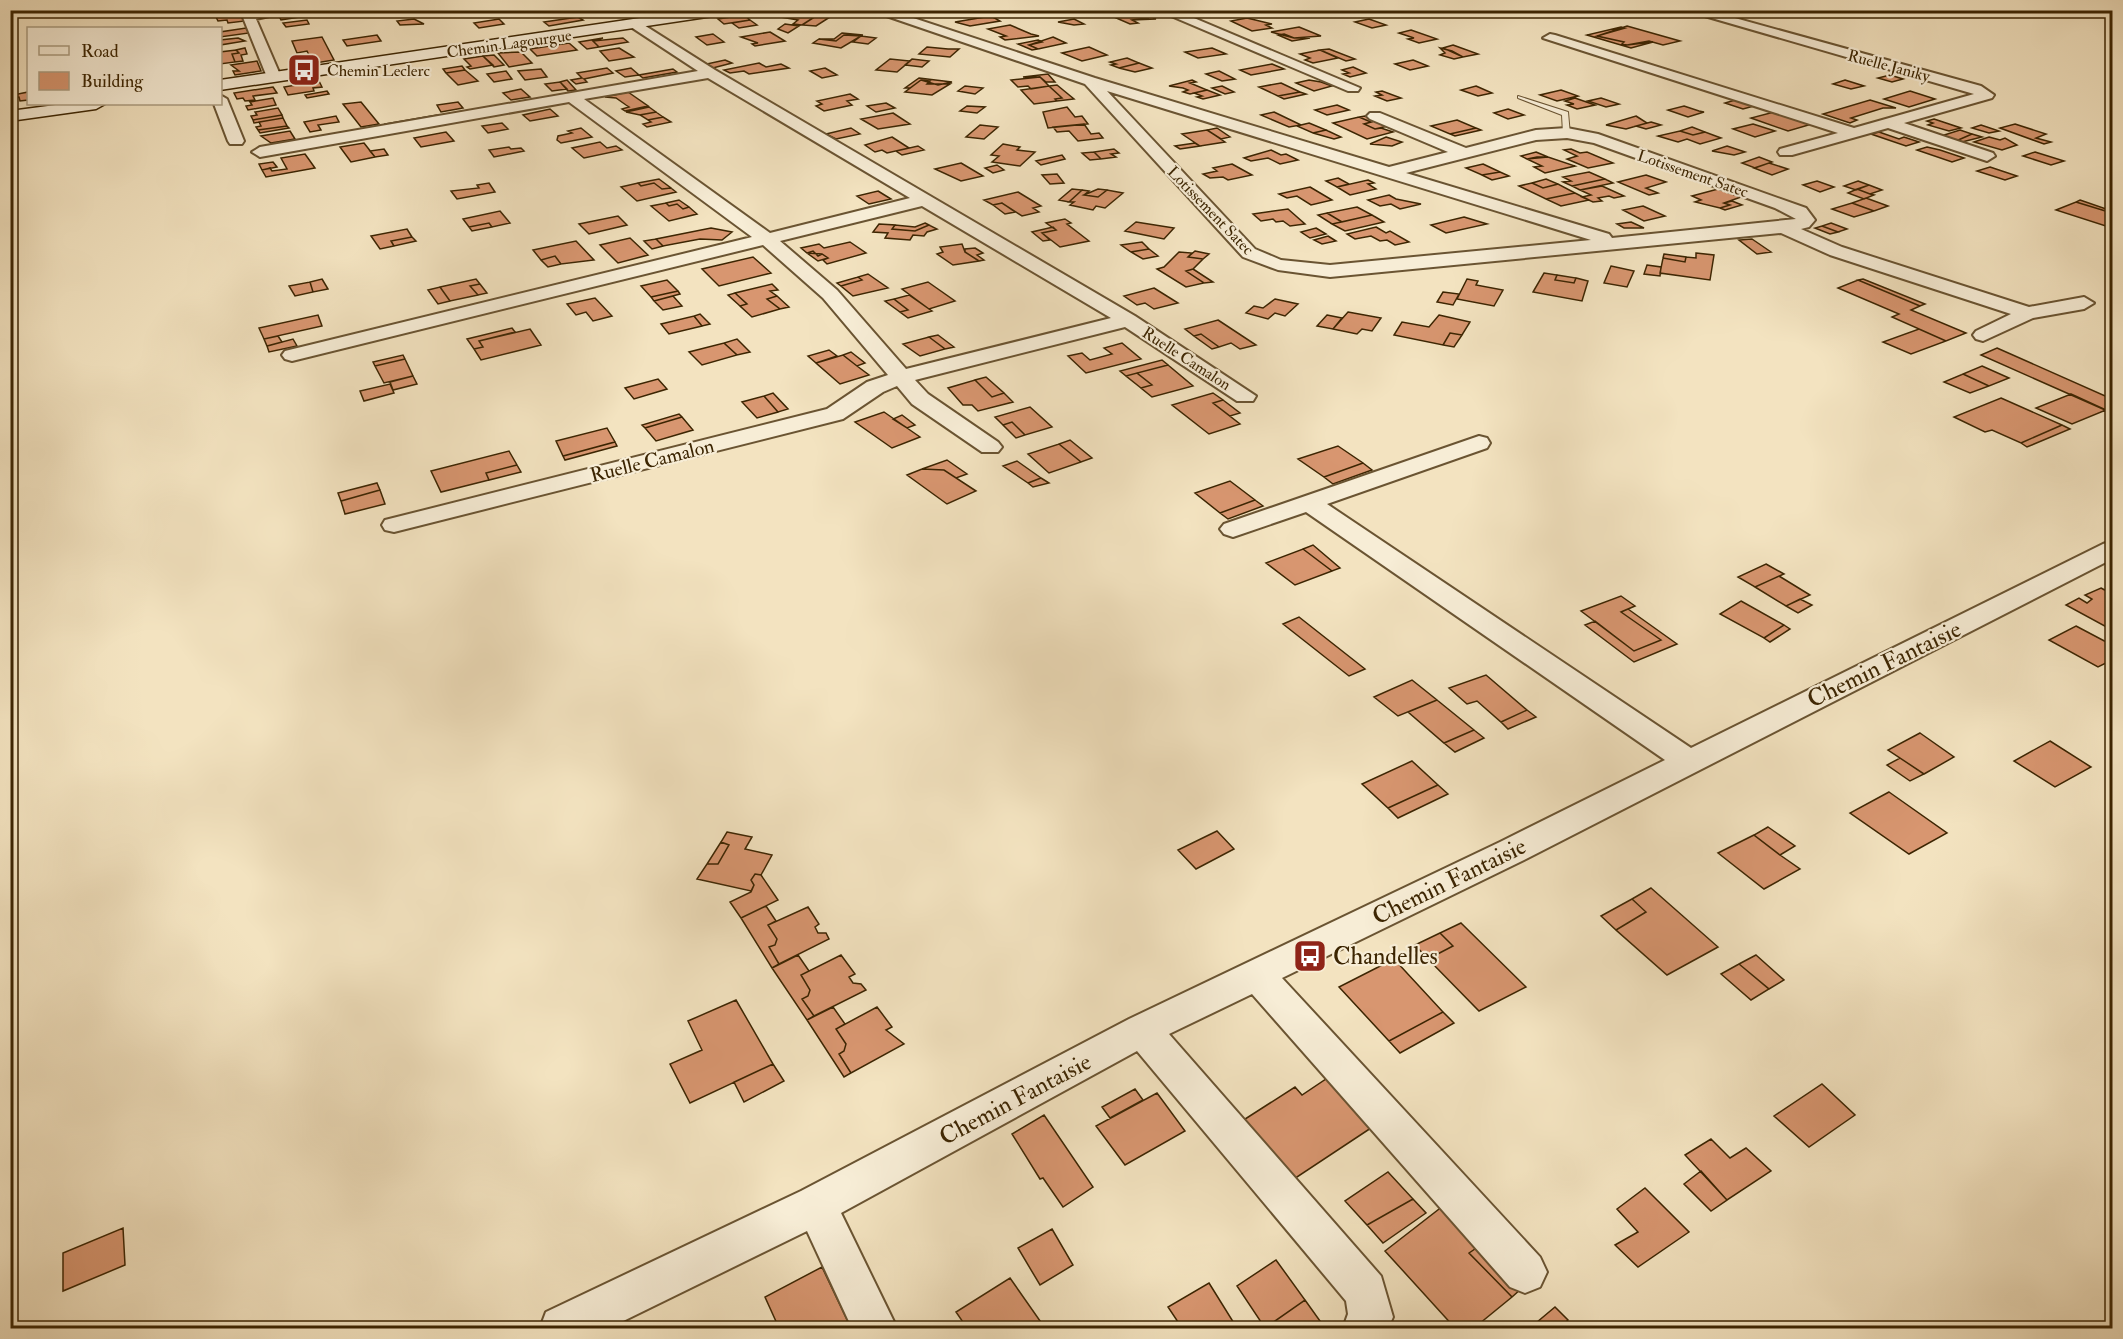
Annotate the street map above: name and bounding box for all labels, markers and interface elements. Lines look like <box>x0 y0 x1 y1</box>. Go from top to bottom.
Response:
street label: Chemin Lagourgue <box>445 25 573 63</box>
legend <box>27 27 222 105</box>
text: Road <box>81 40 119 63</box>
street label: Ruelle Janiky <box>1845 45 1933 88</box>
bus stop icon: Chemin Leclerc <box>286 52 322 88</box>
place label: Chemin Leclerc <box>327 61 430 81</box>
text: Building <box>81 70 144 93</box>
street label: Lotissement Satec <box>1635 146 1751 202</box>
street label: Lotissement Satec <box>1163 162 1258 260</box>
street label: Ruelle Camalon <box>1138 323 1235 395</box>
street label: Ruelle Camalon <box>587 433 717 488</box>
street label: Chemin Fantaisie <box>1802 614 1966 715</box>
street label: Chemin Fantaisie <box>1367 831 1531 932</box>
bus stop icon: Chandelles <box>1292 938 1328 974</box>
place label: Chandelles <box>1333 941 1438 972</box>
street label: Chemin Fantaisie <box>934 1046 1097 1152</box>

